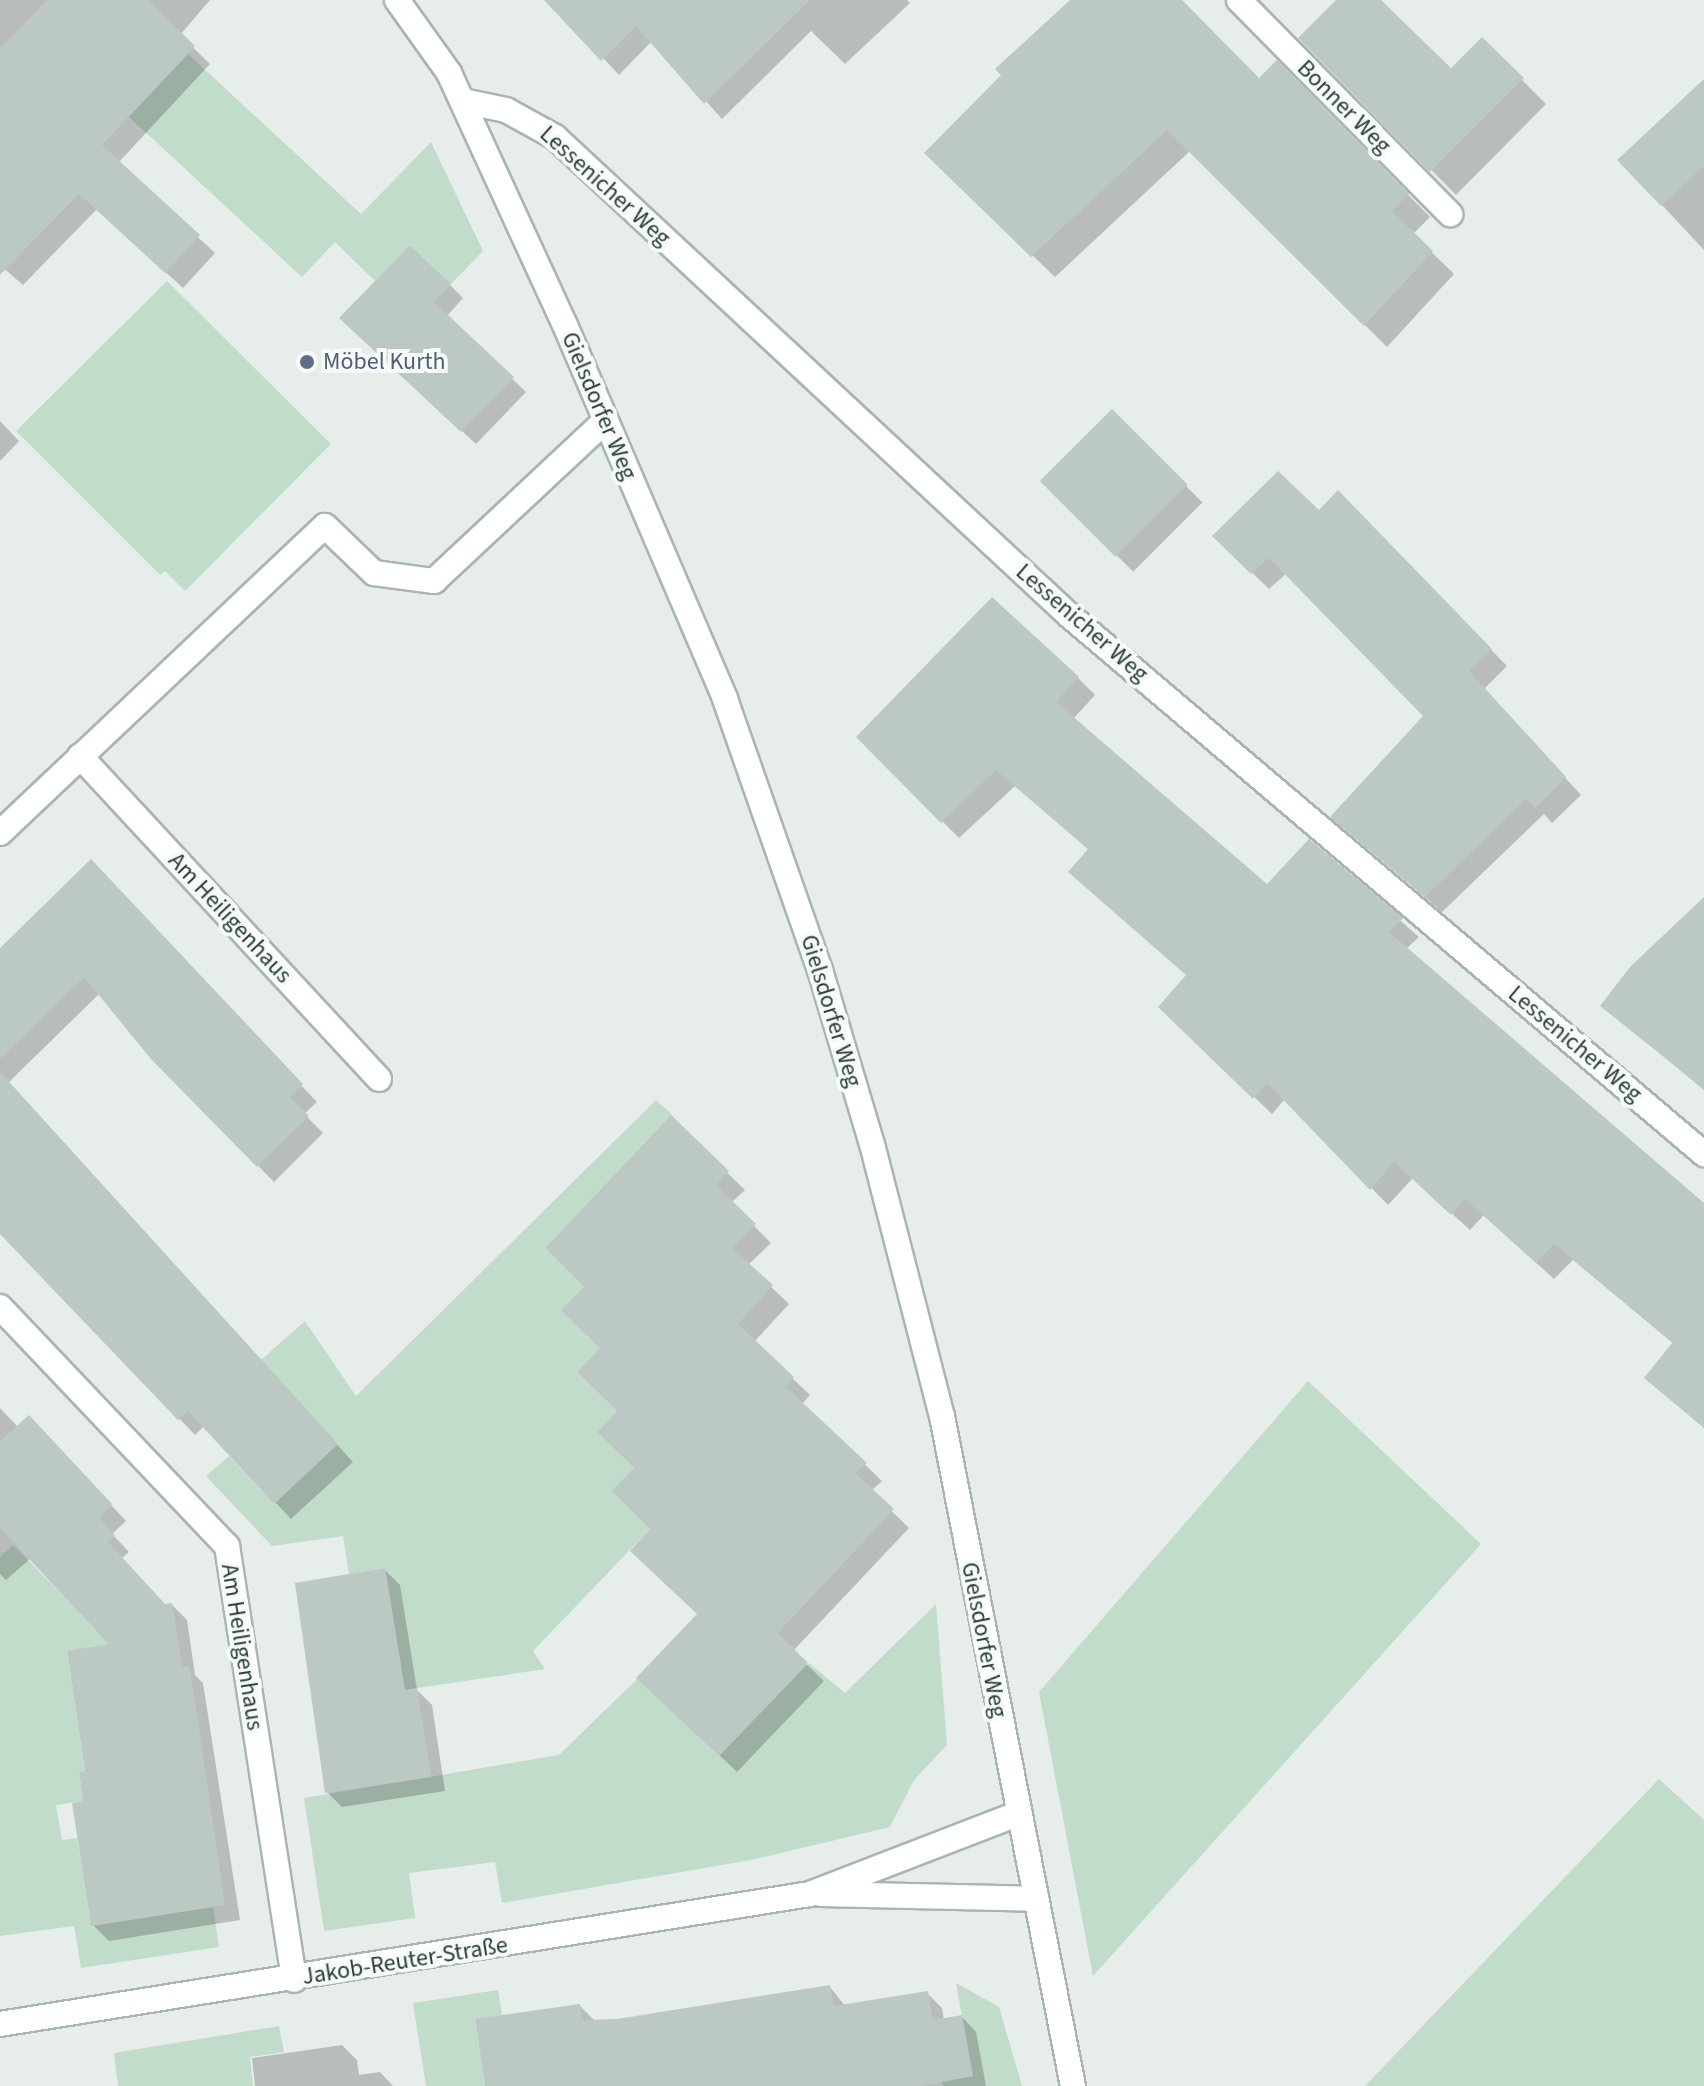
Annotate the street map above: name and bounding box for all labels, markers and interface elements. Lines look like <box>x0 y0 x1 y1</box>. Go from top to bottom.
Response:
street label: Bonner Weg <box>1291 54 1397 160</box>
street label: Lessenicher Weg <box>534 120 676 252</box>
street label: Gielsdorfer Weg <box>555 328 643 484</box>
place label: Möbel Kurth <box>323 348 446 376</box>
marker: Möbel Kurth <box>298 353 316 371</box>
street label: Lessenicher Weg <box>1010 558 1154 688</box>
street label: Am Heiligenhaus <box>162 847 298 989</box>
street label: Gielsdorfer Weg <box>794 931 868 1091</box>
street label: Lessenicher Weg <box>1502 980 1648 1108</box>
street label: Gielsdorfer Weg <box>955 1560 1013 1720</box>
street label: Am Heiligenhaus <box>215 1562 269 1732</box>
street label: Jakob-Reuter-Straße <box>300 1931 510 1991</box>

